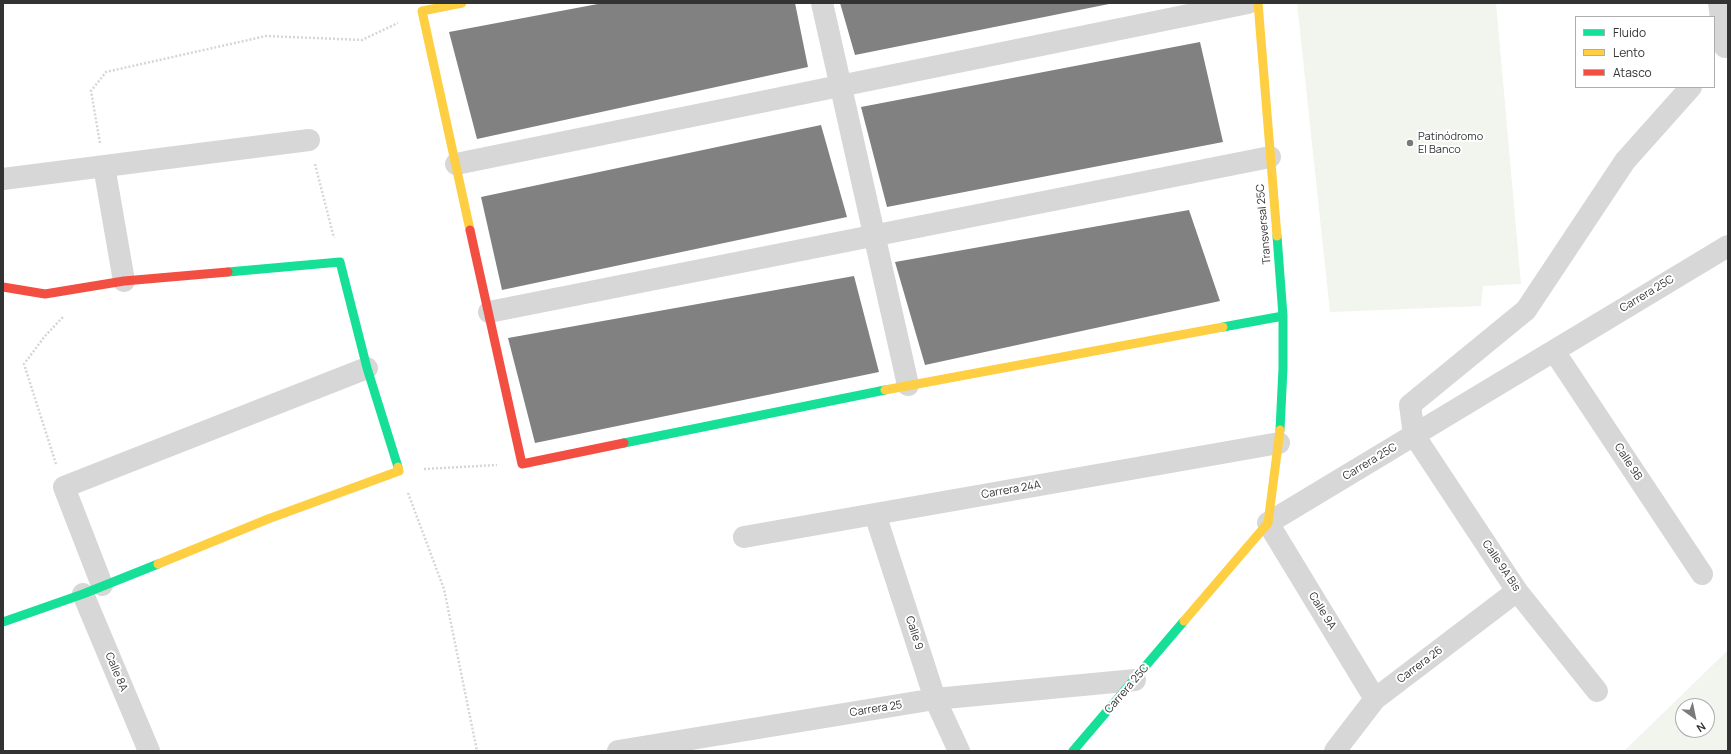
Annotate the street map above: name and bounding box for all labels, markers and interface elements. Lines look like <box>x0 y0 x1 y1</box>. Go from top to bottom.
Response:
legend <box>1575 16 1715 88</box>
text: Fluido <box>1613 24 1646 41</box>
text: Lento <box>1613 44 1645 61</box>
text: Atasco <box>1613 64 1652 81</box>
place label: Patinódromo El Banco <box>1418 130 1483 156</box>
marker: Patinódromo El Banco <box>1405 138 1415 148</box>
street label: Transversal 25C <box>1254 183 1274 265</box>
street label: Carrera 25C <box>1618 273 1676 315</box>
street label: Carrera 25C <box>1341 441 1399 483</box>
street label: Calle 9B <box>1611 441 1645 483</box>
street label: Carrera 24A <box>980 478 1042 502</box>
street label: Calle 9A Bis <box>1479 538 1523 594</box>
street label: Calle 9A <box>1305 590 1339 632</box>
street label: Calle 9 <box>902 615 926 651</box>
street label: Carrera 26 <box>1395 644 1445 686</box>
street label: Calle 8A <box>102 651 130 693</box>
street label: Carrera 25C <box>1102 662 1152 716</box>
street label: Carrera 25 <box>849 698 903 720</box>
north arrow <box>1675 698 1715 738</box>
text: N <box>1694 719 1709 736</box>

